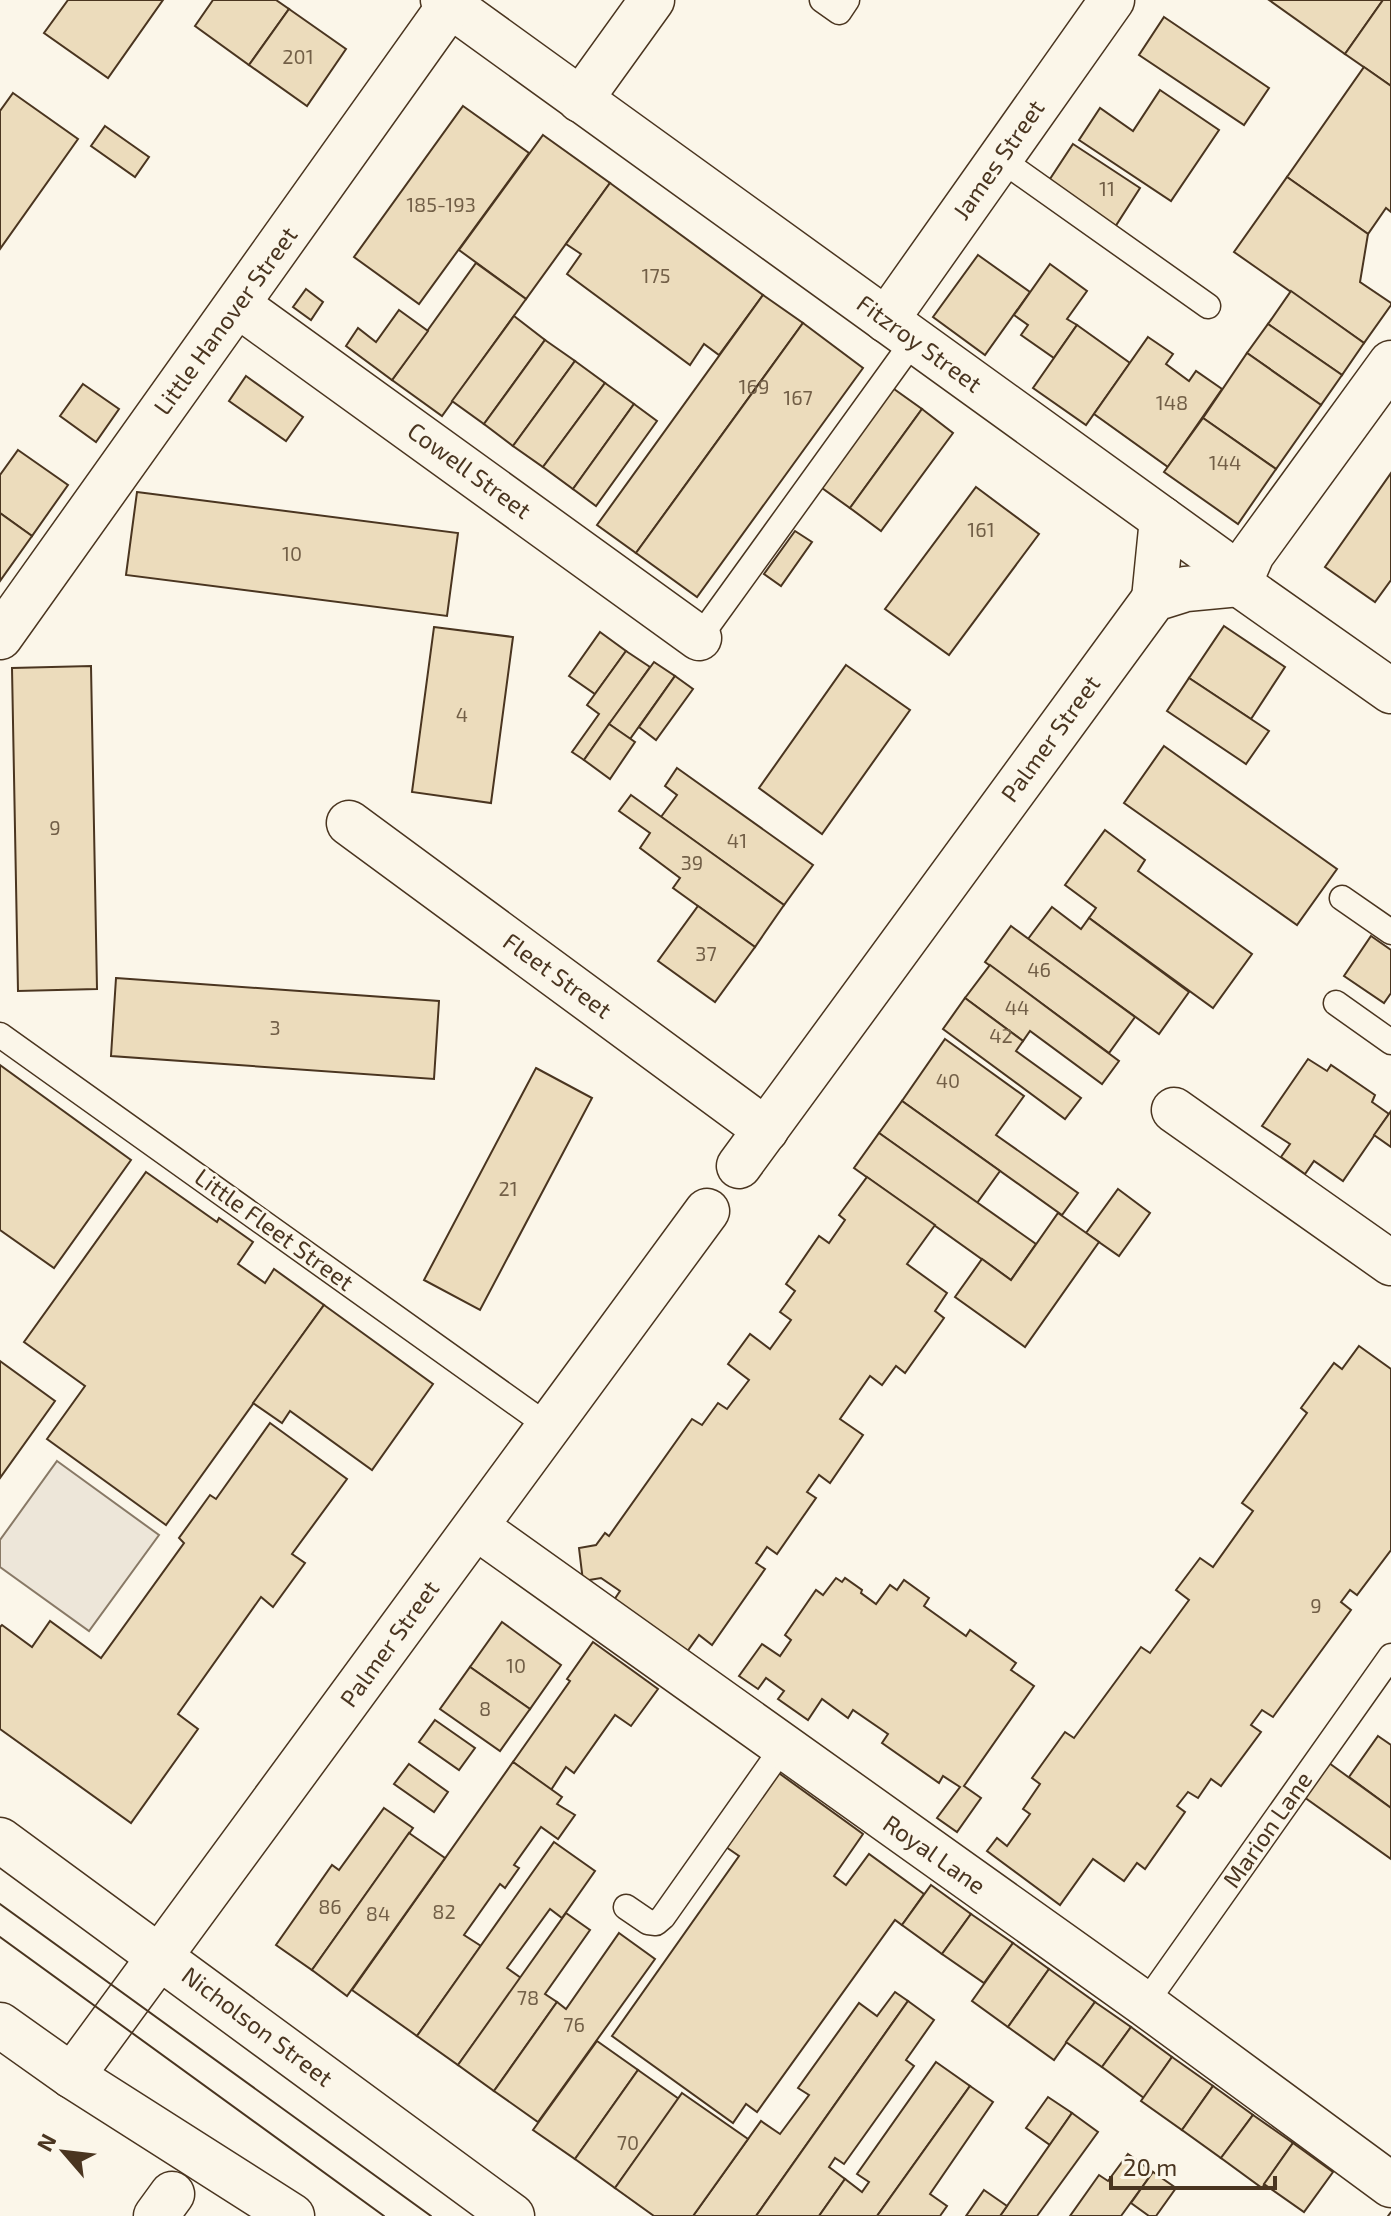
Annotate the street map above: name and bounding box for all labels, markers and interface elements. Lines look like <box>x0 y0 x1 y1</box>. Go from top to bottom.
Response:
house number: 201 <box>282 44 314 68</box>
street label: James Street <box>946 94 1050 225</box>
house number: 11 <box>1099 176 1115 200</box>
house number: 185-193 <box>406 192 476 216</box>
street label: Little Hanover Street <box>147 220 303 420</box>
house number: 175 <box>642 263 670 287</box>
street label: Fitzroy Street <box>852 288 988 398</box>
house number: 169 <box>739 374 769 398</box>
house number: 167 <box>783 385 813 409</box>
house number: 148 <box>1156 390 1188 414</box>
street label: Cowell Street <box>402 415 537 524</box>
house number: 144 <box>1209 450 1241 474</box>
house number: 161 <box>967 517 995 541</box>
house number: 10 <box>282 541 302 565</box>
street label: Palmer Street <box>994 669 1105 807</box>
house number: 4 <box>456 702 468 726</box>
house number: 9 <box>49 815 61 839</box>
house number: 41 <box>727 828 747 852</box>
house number: 39 <box>681 850 703 874</box>
street label: Fleet Street <box>498 926 618 1024</box>
house number: 37 <box>695 941 717 965</box>
house number: 46 <box>1027 957 1051 981</box>
house number: 44 <box>1005 995 1029 1019</box>
house number: 3 <box>269 1015 281 1039</box>
house number: 42 <box>989 1023 1013 1047</box>
house number: 40 <box>936 1068 960 1092</box>
street label: Little Fleet Street <box>190 1162 360 1296</box>
house number: 21 <box>498 1176 518 1200</box>
street label: Palmer Street <box>333 1574 444 1712</box>
house number: 9 <box>1310 1593 1322 1617</box>
house number: 10 <box>506 1653 526 1677</box>
house number: 8 <box>479 1696 491 1720</box>
street label: Marion Lane <box>1216 1765 1317 1893</box>
street label: Royal Lane <box>878 1808 992 1900</box>
house number: 86 <box>318 1894 342 1918</box>
house number: 82 <box>432 1899 456 1923</box>
house number: 84 <box>366 1901 390 1925</box>
street label: Nicholson Street <box>177 1960 339 2092</box>
house number: 78 <box>517 1985 539 2009</box>
house number: 76 <box>563 2012 585 2036</box>
north arrow <box>24 2112 104 2192</box>
text: N <box>30 2129 61 2155</box>
house number: 70 <box>617 2130 639 2154</box>
scale bar <box>1111 2140 1275 2190</box>
text: 20 m <box>1123 2152 1177 2181</box>

